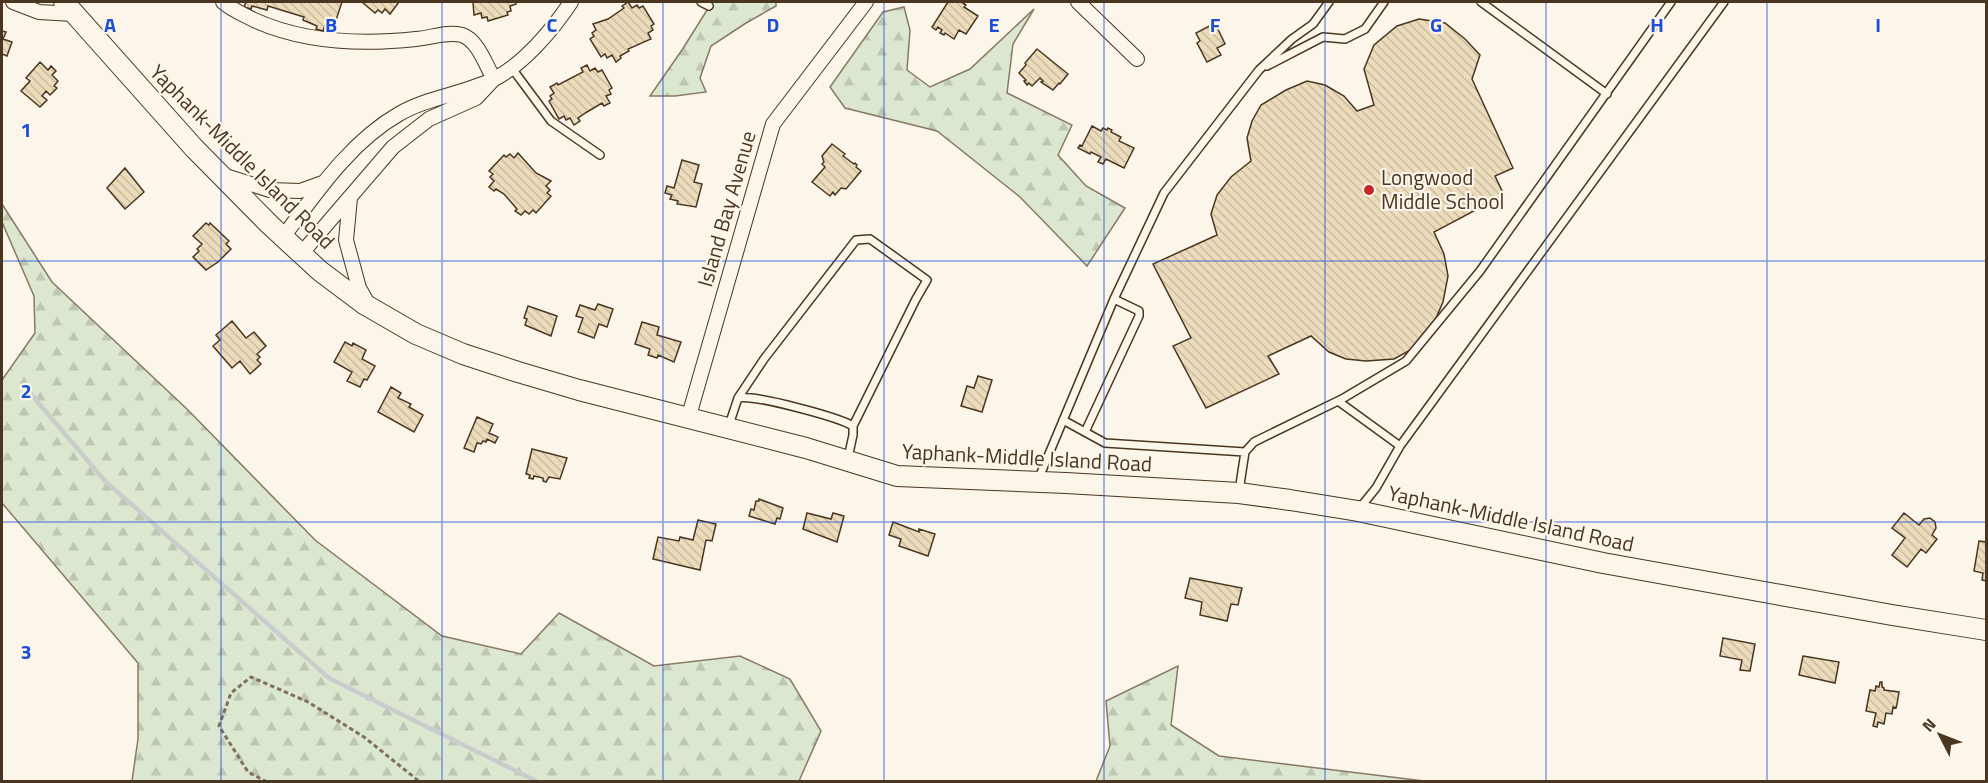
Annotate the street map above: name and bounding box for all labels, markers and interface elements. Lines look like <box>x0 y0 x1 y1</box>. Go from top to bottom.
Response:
text: A <box>104 9 116 40</box>
text: B <box>325 9 337 40</box>
text: C <box>547 9 558 40</box>
text: D <box>767 9 779 40</box>
text: E <box>988 9 1000 40</box>
text: F <box>1210 9 1221 40</box>
text: G <box>1430 9 1442 40</box>
text: H <box>1650 9 1664 40</box>
text: I <box>1875 9 1881 40</box>
street label: Yaphank-Middle Island Road <box>143 56 343 256</box>
text: 1 <box>20 114 32 145</box>
street label: Island Bay Avenue <box>688 127 764 291</box>
place label: Longwood Middle School <box>1381 161 1504 217</box>
marker: Longwood Middle School <box>1362 183 1376 197</box>
text: 2 <box>20 375 32 406</box>
street label: Yaphank-Middle Island Road <box>901 434 1153 480</box>
street label: Yaphank-Middle Island Road <box>1385 476 1637 560</box>
text: 3 <box>20 636 32 667</box>
north arrow <box>1910 705 1970 765</box>
text: N <box>1916 713 1941 737</box>

